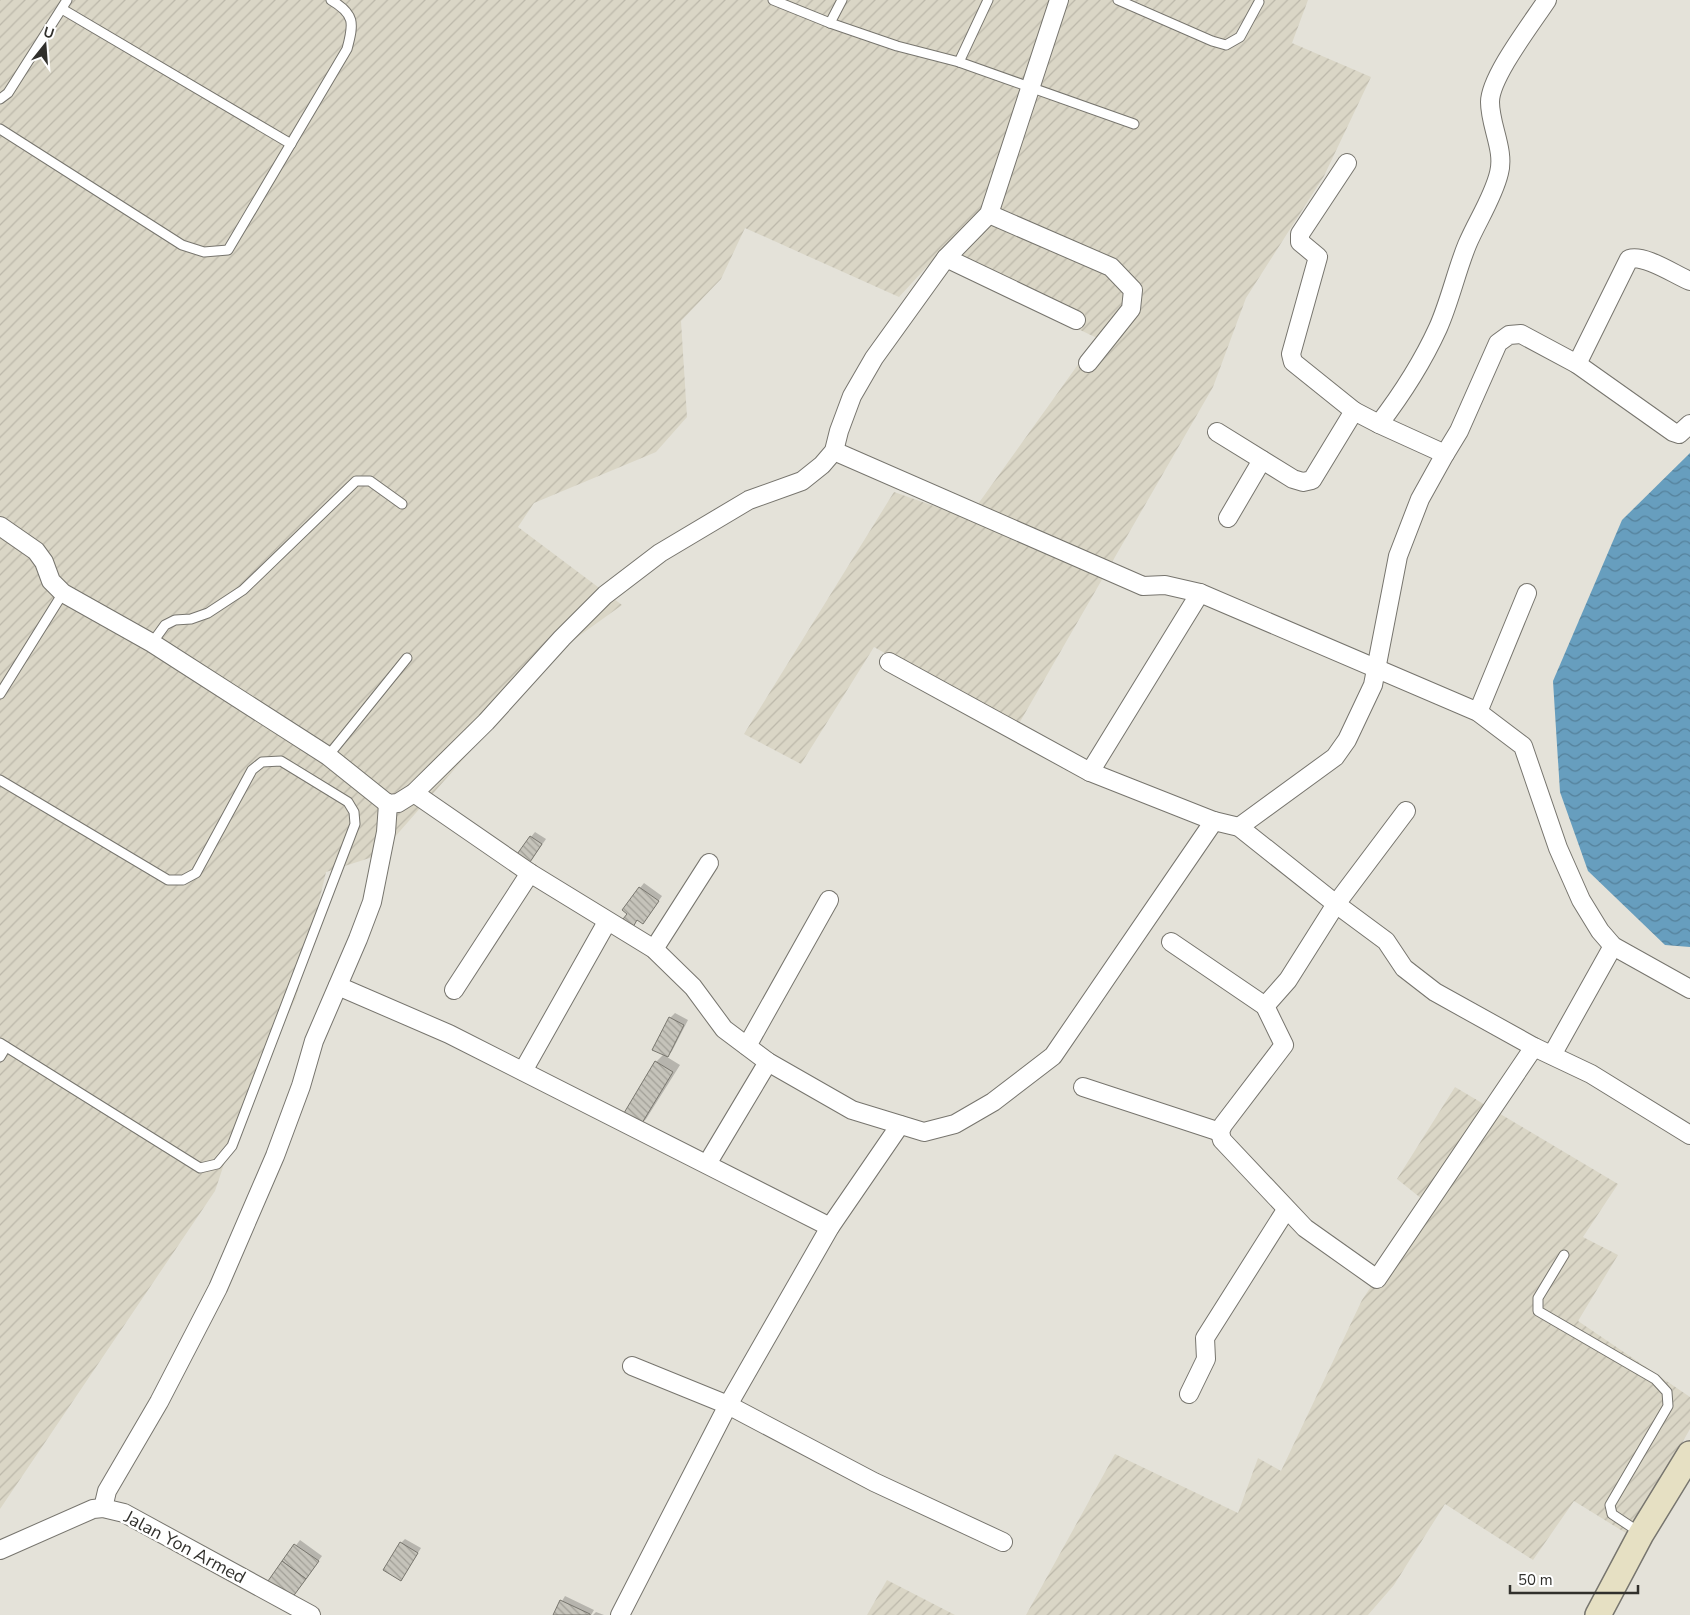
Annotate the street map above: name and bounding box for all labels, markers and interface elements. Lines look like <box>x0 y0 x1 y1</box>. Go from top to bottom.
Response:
north arrow <box>20 20 70 70</box>
text: U <box>41 22 56 44</box>
street label: Jalan Yon Armed <box>119 1504 250 1589</box>
scale bar <box>1510 1562 1638 1594</box>
text: 50 m <box>1518 1570 1553 1590</box>

